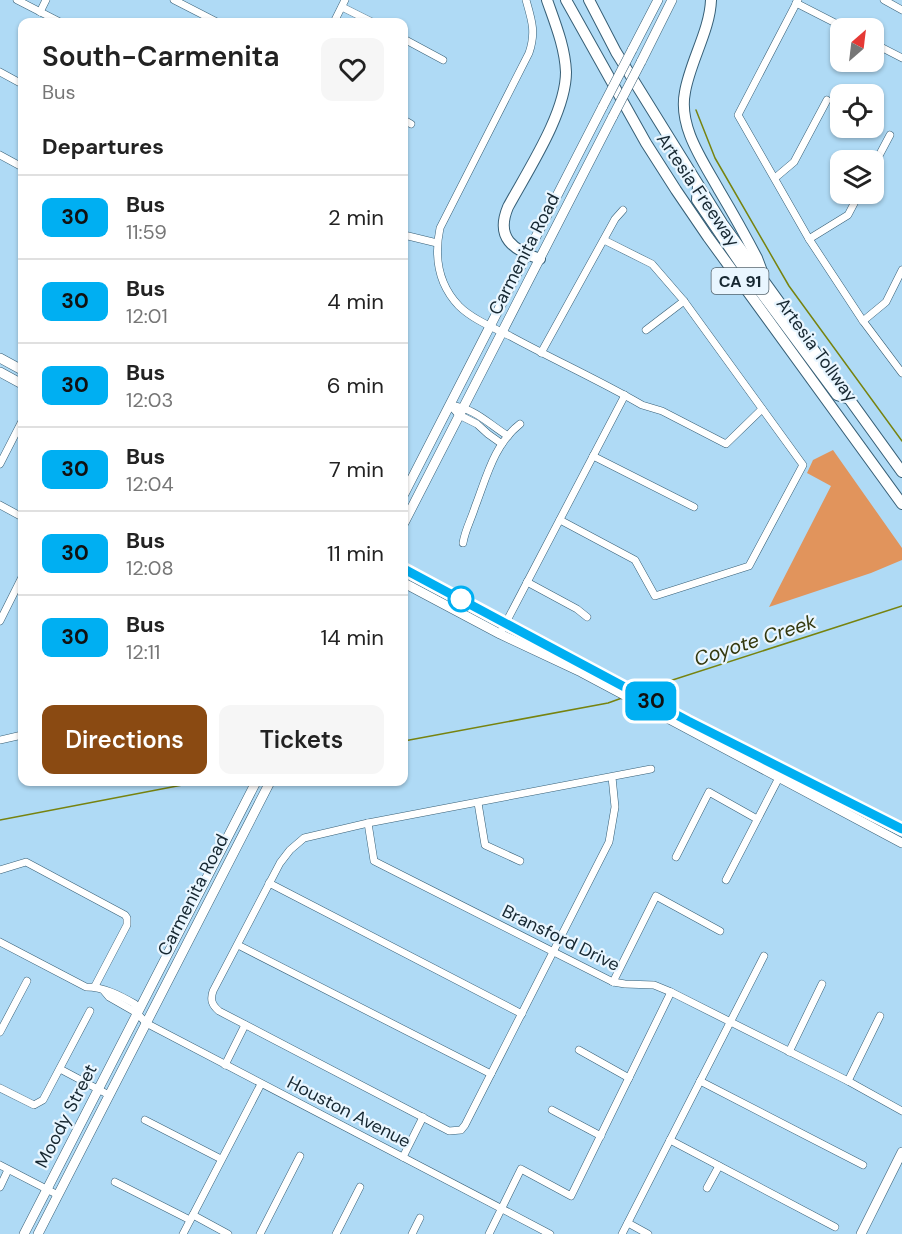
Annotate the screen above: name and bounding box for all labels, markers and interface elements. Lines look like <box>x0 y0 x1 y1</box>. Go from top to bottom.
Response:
north arrow <box>830 18 884 72</box>
map controls <box>830 18 884 204</box>
text: South-Carmenita <box>42 38 279 75</box>
button: heart <box>321 38 384 101</box>
text: Bus <box>42 79 76 105</box>
button: locate <box>830 84 884 138</box>
street label: Artesia Freeway <box>651 128 745 252</box>
text: Departures <box>42 132 164 161</box>
button: layers <box>830 150 884 204</box>
street label: Carmenita Road <box>483 189 565 319</box>
text: Bus <box>126 190 165 219</box>
text: 30 <box>61 203 89 231</box>
text: 2 min <box>328 203 384 232</box>
text: 11:59 <box>126 219 167 245</box>
road number: CA 91 <box>712 268 768 294</box>
text: Bus <box>126 274 165 303</box>
text: 30 <box>61 287 89 315</box>
text: 4 min <box>327 287 384 316</box>
street label: Artesia Tollway <box>771 293 863 407</box>
text: 12:01 <box>126 303 168 329</box>
text: Bus <box>126 358 165 387</box>
text: 30 <box>61 371 89 399</box>
text: 6 min <box>327 371 384 400</box>
text: 12:03 <box>126 387 173 413</box>
text: Bus <box>126 442 165 471</box>
text: 30 <box>61 455 89 483</box>
text: 7 min <box>329 455 384 484</box>
text: 12:04 <box>126 471 174 497</box>
text: Bus <box>126 526 165 555</box>
text: 30 <box>61 539 89 567</box>
text: 11 min <box>327 539 384 568</box>
text: 12:08 <box>126 555 174 581</box>
unlabelled marker <box>448 586 474 612</box>
water label: Coyote Creek <box>691 608 820 672</box>
text: Bus <box>126 610 165 639</box>
text: 30 <box>61 623 89 651</box>
text: 14 min <box>320 623 384 652</box>
text: 12:11 <box>126 639 160 665</box>
line badge: 30 <box>624 682 678 720</box>
text: 30 <box>637 687 665 715</box>
button: Directions <box>42 705 207 774</box>
button: Tickets <box>219 705 384 774</box>
street label: Carmenita Road <box>152 830 234 960</box>
street label: Bransford Drive <box>498 899 624 977</box>
street label: Moody Street <box>30 1060 102 1172</box>
street label: Houston Avenue <box>283 1071 415 1153</box>

